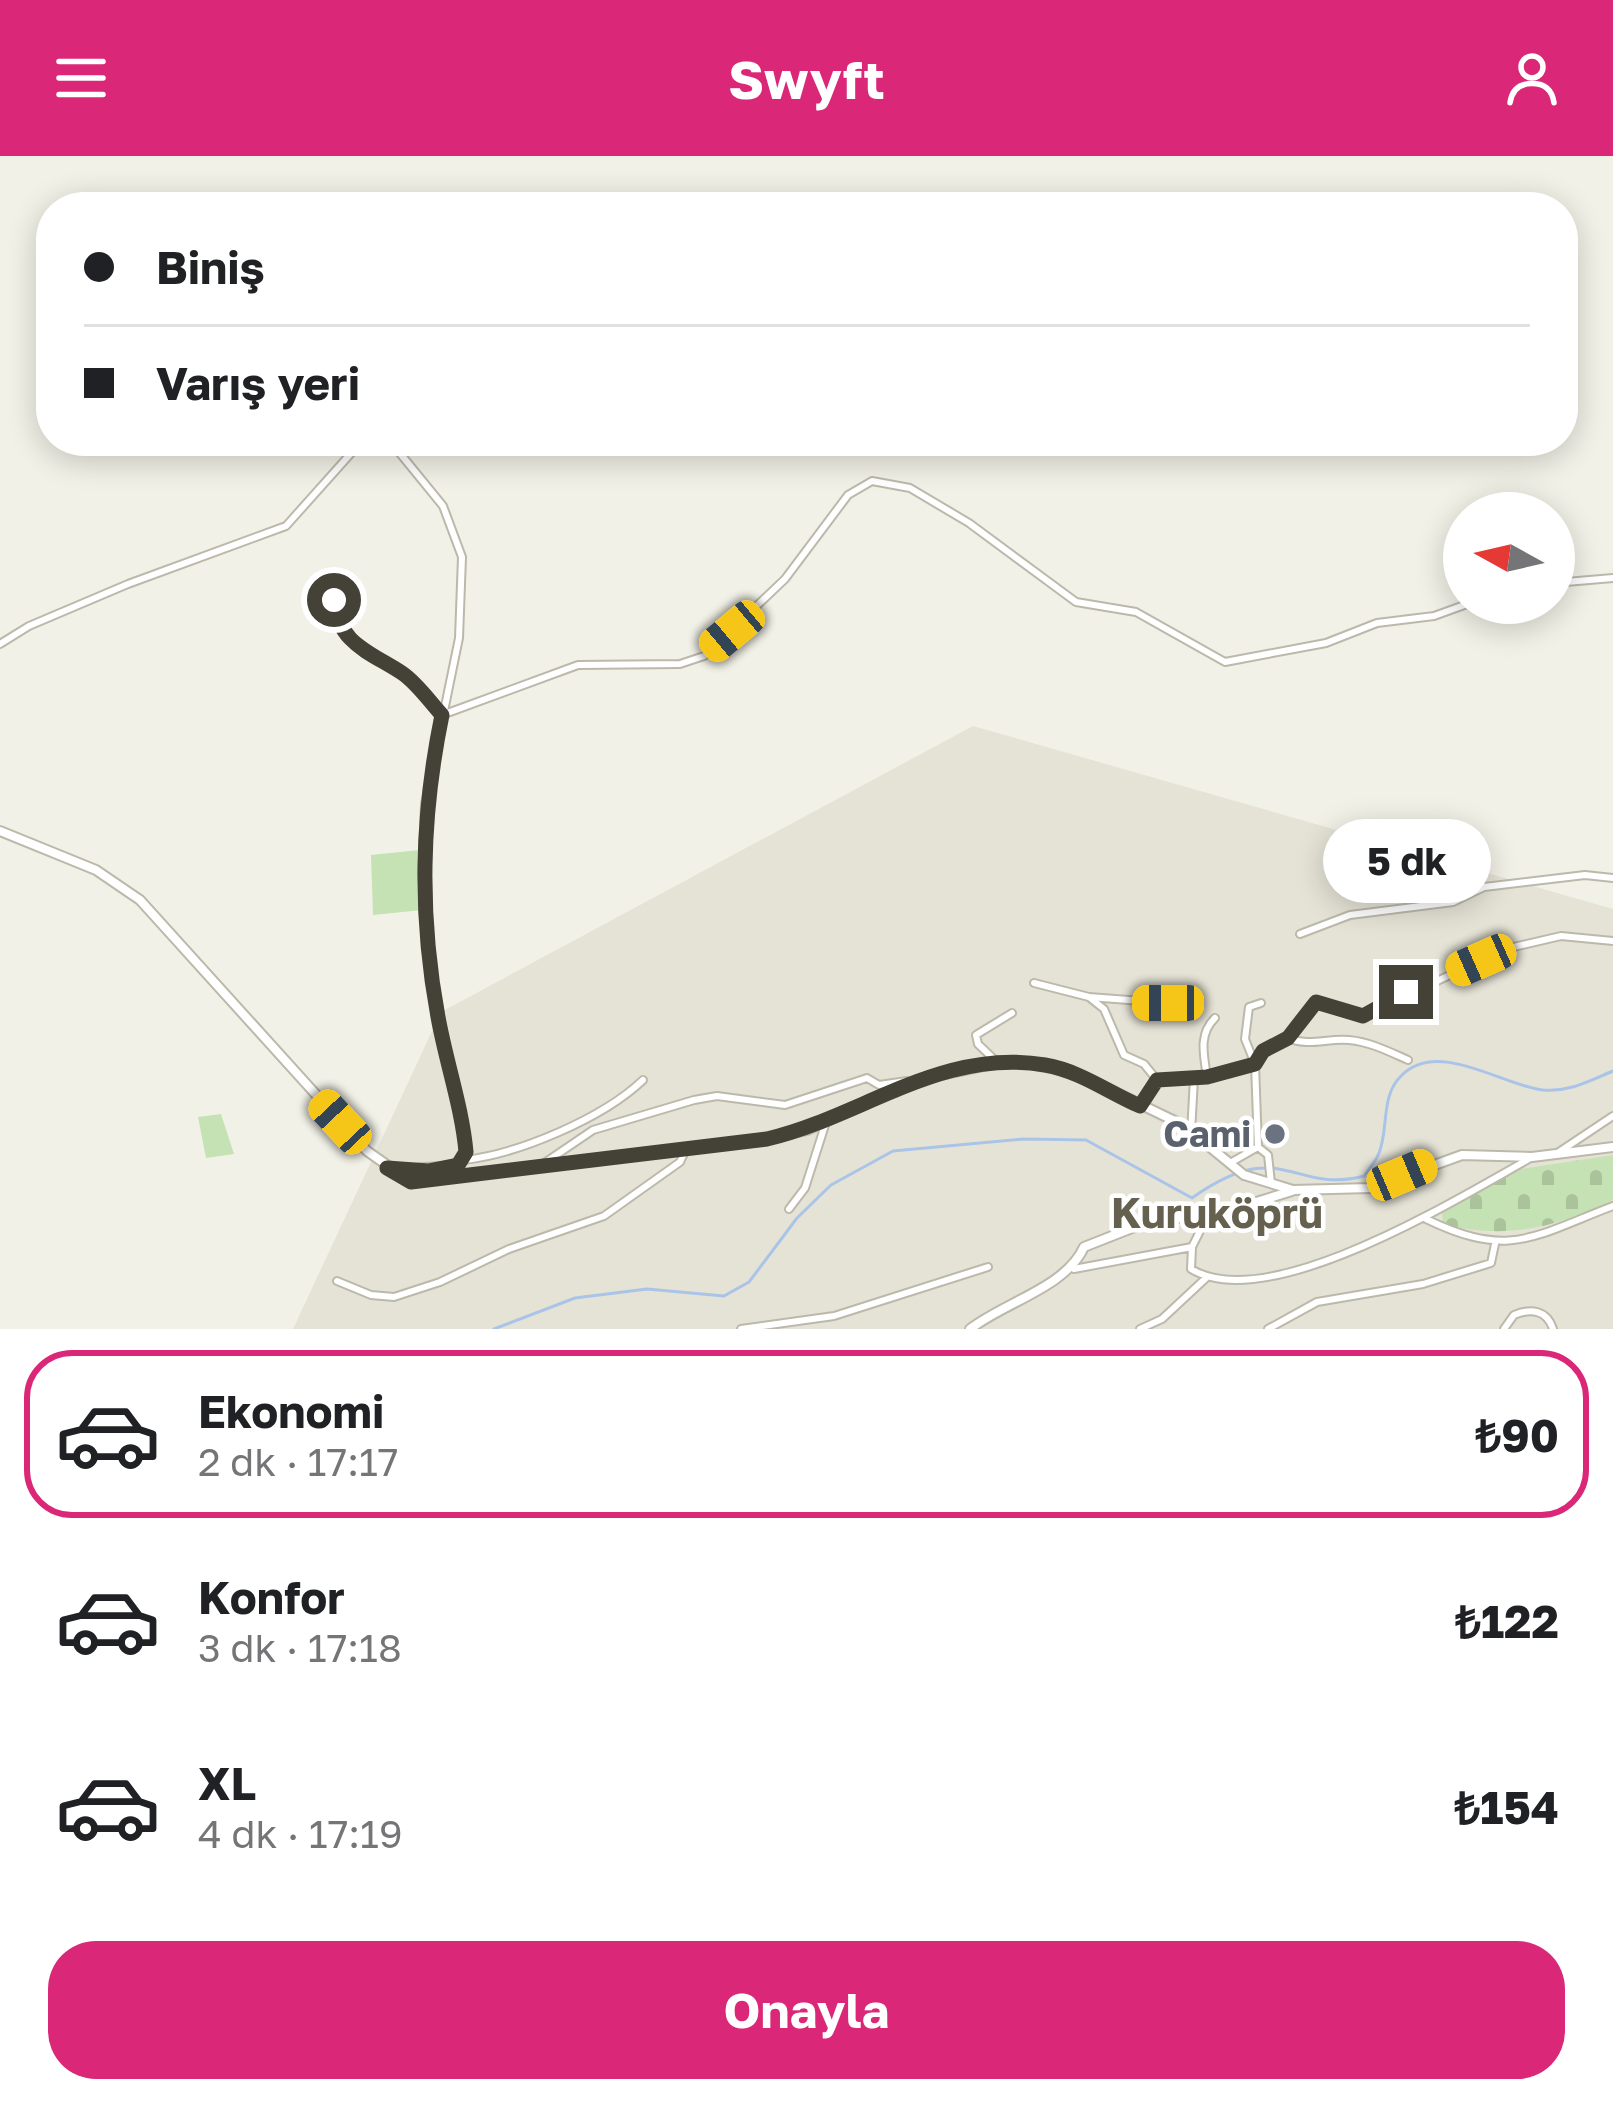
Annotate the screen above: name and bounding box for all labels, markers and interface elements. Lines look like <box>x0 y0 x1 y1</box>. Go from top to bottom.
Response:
icon: menu <box>48 45 114 111</box>
icon: person <box>1499 45 1565 111</box>
text: Swyft <box>728 46 885 111</box>
text: Biniş <box>156 240 265 294</box>
text: Varış yeri <box>156 356 360 410</box>
north arrow <box>1443 492 1575 624</box>
map controls <box>1443 492 1575 624</box>
route start <box>307 573 361 627</box>
car <box>693 594 771 668</box>
callout: 5 dk <box>1322 818 1490 902</box>
text: 5 dk <box>1367 837 1447 884</box>
car <box>1441 929 1521 991</box>
route end <box>1379 965 1433 1019</box>
car <box>1132 985 1204 1021</box>
car <box>302 1083 378 1161</box>
place label: Cami <box>1163 1112 1251 1155</box>
marker: Cami <box>1262 1121 1288 1147</box>
car <box>1362 1144 1442 1206</box>
district label: Kuruköprü <box>1111 1187 1323 1237</box>
icon: car <box>54 1380 162 1488</box>
text: Ekonomi <box>198 1384 384 1438</box>
text: ₺90 <box>1475 1408 1559 1462</box>
text: 2 dk · 17:17 <box>198 1438 398 1485</box>
icon: car <box>54 1566 162 1674</box>
text: Konfor <box>198 1570 345 1624</box>
text: ₺122 <box>1455 1594 1559 1648</box>
text: 3 dk · 17:18 <box>198 1624 402 1671</box>
icon: car <box>54 1752 162 1860</box>
text: XL <box>198 1756 256 1810</box>
text: ₺154 <box>1455 1780 1559 1834</box>
text: 4 dk · 17:19 <box>198 1810 403 1857</box>
button: Onayla <box>48 1941 1565 2079</box>

